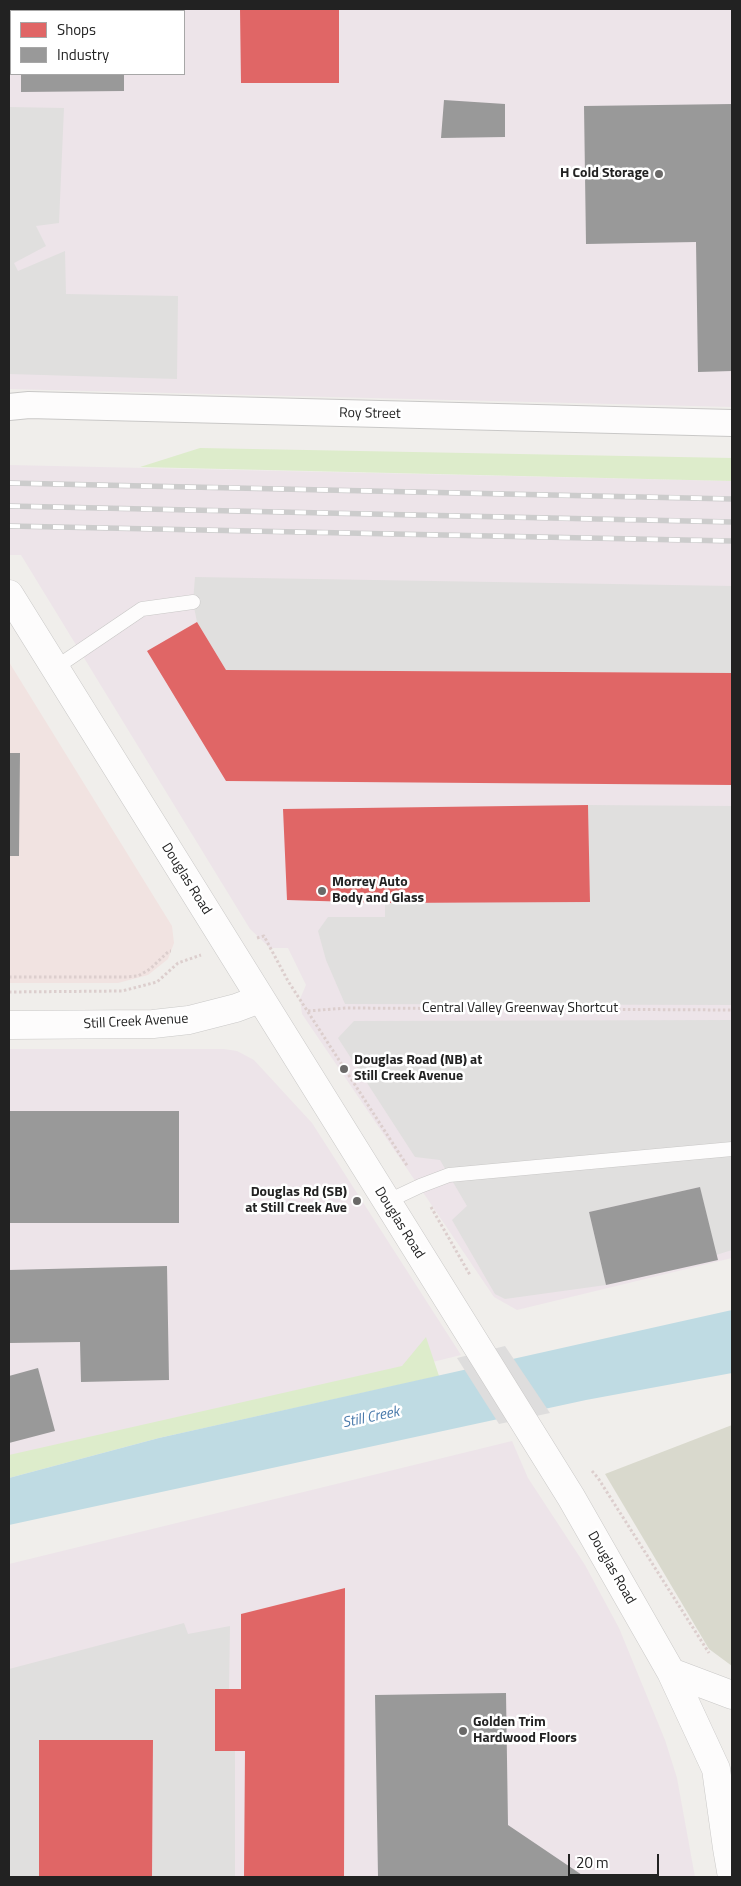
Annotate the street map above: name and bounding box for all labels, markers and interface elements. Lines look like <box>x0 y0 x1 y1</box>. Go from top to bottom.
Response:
legend <box>10 10 185 75</box>
text: Shops <box>57 18 96 41</box>
text: Industry <box>57 43 109 66</box>
place label: H Cold Storage <box>560 166 649 182</box>
marker: H Cold Storage <box>653 168 665 180</box>
street label: Roy Street <box>339 405 401 423</box>
street label: Douglas Road <box>157 840 215 918</box>
place label: Morrey Auto Body and Glass <box>332 875 424 908</box>
marker: Morrey Auto Body and Glass <box>316 885 328 897</box>
street label: Central Valley Greenway Shortcut <box>422 1001 618 1017</box>
street label: Still Creek Avenue <box>83 1011 189 1033</box>
place label: Douglas Road (NB) at Still Creek Avenue <box>354 1053 482 1086</box>
marker: Douglas Road (NB) at Still Creek Avenue <box>338 1063 350 1075</box>
street label: Douglas Road <box>370 1184 428 1262</box>
place label: Douglas Rd (SB) at Still Creek Ave <box>245 1185 347 1218</box>
marker: Douglas Rd (SB) at Still Creek Ave <box>351 1195 363 1207</box>
water label: Still Creek <box>341 1403 401 1433</box>
street label: Douglas Road <box>583 1529 639 1607</box>
place label: Golden Trim Hardwood Floors <box>473 1715 577 1748</box>
marker: Golden Trim Hardwood Floors <box>457 1725 469 1737</box>
scale bar <box>571 1844 662 1876</box>
text: 20 m <box>576 1851 609 1874</box>

